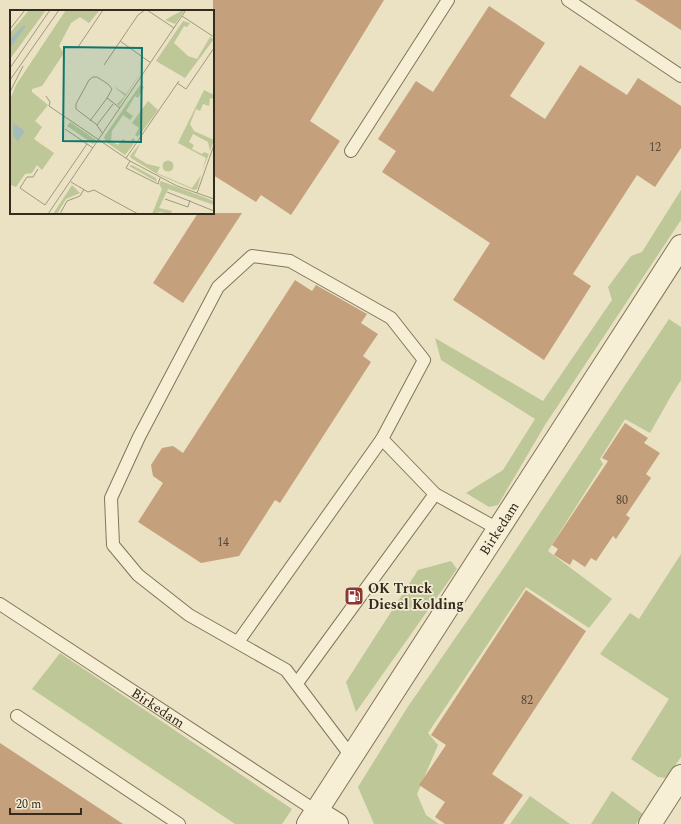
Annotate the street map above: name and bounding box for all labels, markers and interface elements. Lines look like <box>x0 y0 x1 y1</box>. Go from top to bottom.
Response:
inset map <box>10 10 214 214</box>
house number: 12 <box>649 138 661 157</box>
house number: 80 <box>616 491 628 510</box>
street label: Birkedam <box>474 497 524 559</box>
house number: 14 <box>217 533 229 552</box>
place label: OK Truck Diesel Kolding <box>368 578 464 615</box>
fuel station icon: OK Truck Diesel Kolding <box>343 585 365 607</box>
street label: Birkedam <box>127 682 189 733</box>
house number: 82 <box>521 691 533 710</box>
scale bar <box>10 790 81 816</box>
text: 20 m <box>16 795 41 814</box>

